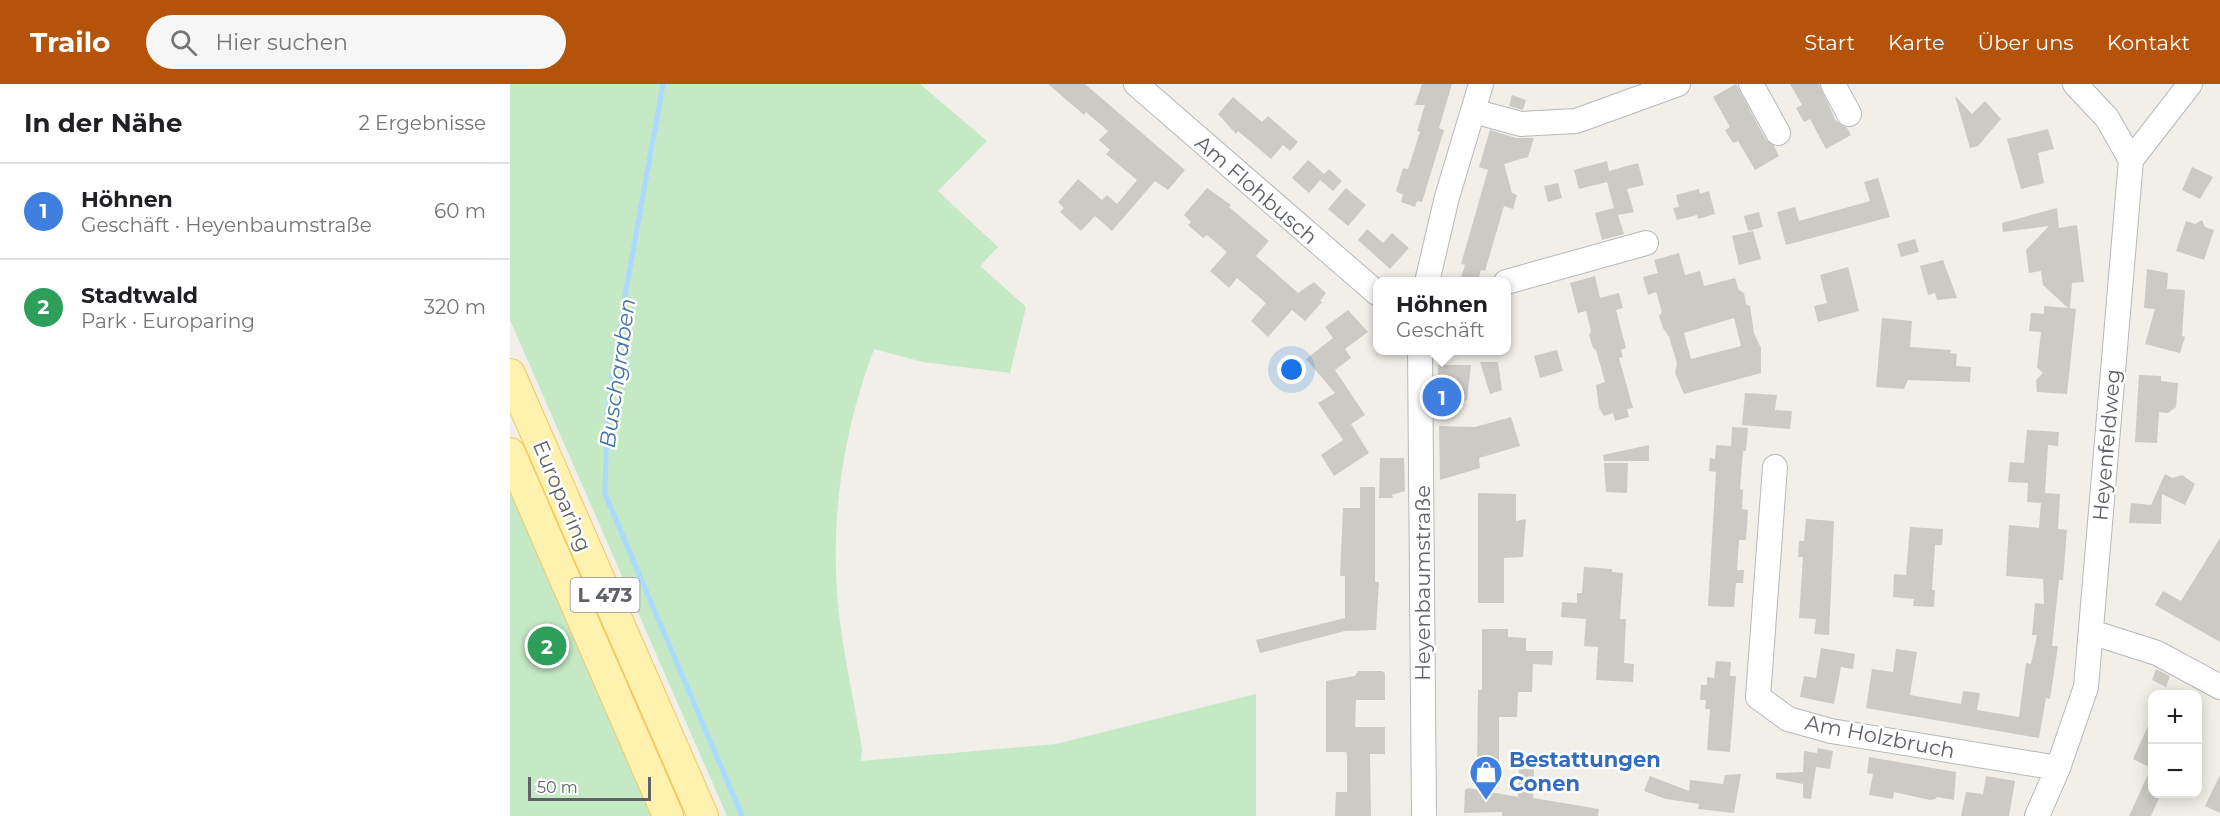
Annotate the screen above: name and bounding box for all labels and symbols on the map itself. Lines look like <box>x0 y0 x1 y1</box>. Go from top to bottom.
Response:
street label: Am Flohbusch <box>1190 130 1322 249</box>
water label: Buschgraben <box>594 297 641 450</box>
your location <box>1277 355 1306 384</box>
street label: Heyenfeldweg <box>2087 368 2126 522</box>
pin: 1 <box>1422 374 1462 420</box>
street label: Europaring <box>528 436 597 555</box>
street label: Heyenbaumstraße <box>1410 485 1435 681</box>
road number: L 473 <box>570 578 640 612</box>
pin: 2 <box>528 624 567 668</box>
street label: Am Holzbruch <box>1803 710 1957 763</box>
place label: Bestattungen Conen <box>1509 747 1661 796</box>
shop icon: Bestattungen Conen <box>1468 754 1504 801</box>
scale bar <box>528 774 651 802</box>

